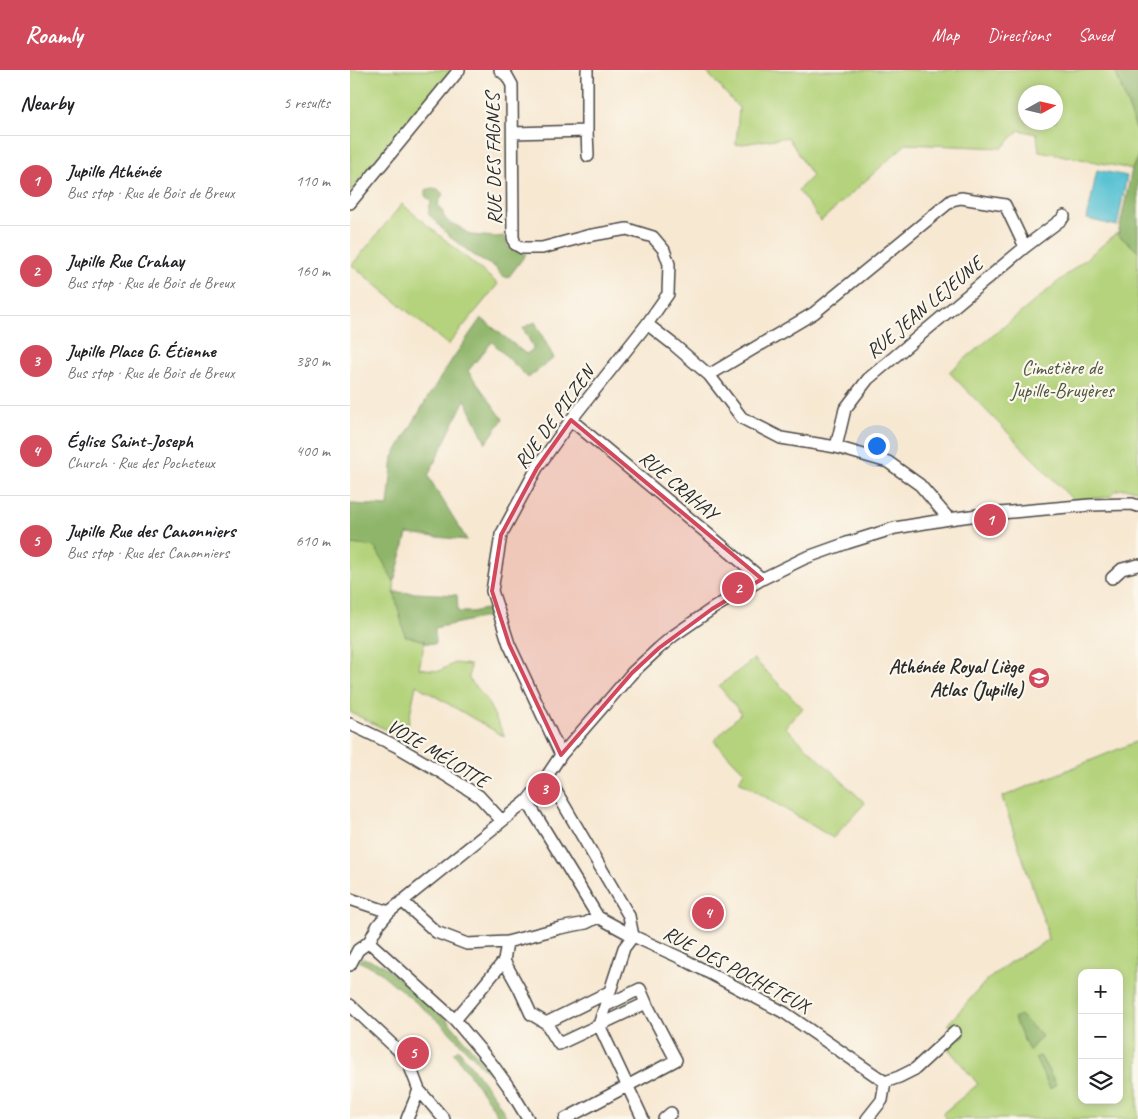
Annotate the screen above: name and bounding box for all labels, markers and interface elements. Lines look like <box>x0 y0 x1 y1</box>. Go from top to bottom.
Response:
text: Roamly <box>25 20 82 50</box>
text: Map <box>932 24 959 46</box>
text: Directions <box>987 24 1050 46</box>
text: Saved <box>1078 24 1113 46</box>
north arrow <box>1018 85 1063 130</box>
street label: RUE DES FAGNES <box>480 89 507 225</box>
text: Nearby <box>20 90 73 116</box>
text: 5 results <box>283 93 330 113</box>
text: Jupille Athénée <box>67 159 160 183</box>
text: 1 <box>32 171 40 191</box>
text: 110 m <box>296 171 330 191</box>
text: Bus stop · Rue de Bois de Breux <box>67 183 235 203</box>
text: Jupille Rue Crahay <box>67 249 184 273</box>
street label: RUE JEAN LEJEUNE <box>861 249 990 364</box>
text: 2 <box>32 261 40 281</box>
text: 160 m <box>296 261 330 281</box>
text: Bus stop · Rue de Bois de Breux <box>67 273 235 293</box>
text: Jupille Place G. Étienne <box>67 339 216 363</box>
text: 3 <box>32 351 40 371</box>
text: 380 m <box>296 351 330 371</box>
park label: Cimetière de Jupille-Bruyères <box>1009 355 1116 403</box>
street label: RUE DE PILZEN <box>509 359 602 473</box>
text: Bus stop · Rue de Bois de Breux <box>67 363 235 383</box>
text: Église Saint-Joseph <box>67 429 193 453</box>
your location <box>864 433 890 459</box>
text: 4 <box>32 441 40 461</box>
text: 400 m <box>296 441 330 461</box>
street label: RUE CRAHAY <box>634 445 725 527</box>
text: Church · Rue des Pocheteux <box>67 453 215 473</box>
pin: 1 <box>974 501 1006 539</box>
text: Jupille Rue des Canonniers <box>67 519 235 543</box>
text: 5 <box>33 531 39 551</box>
text: 610 m <box>296 531 330 551</box>
text: Bus stop · Rue des Canonniers <box>67 543 229 563</box>
pin: 2 <box>722 569 754 607</box>
place label: Athénée Royal Liège Atlas (Jupille) <box>889 654 1025 702</box>
school or university icon: Athénée Royal Liège Atlas (Jupille) <box>1027 666 1051 690</box>
street label: VOIE MÉLOTTE <box>382 713 496 795</box>
pin: 3 <box>528 770 560 808</box>
pin: 4 <box>692 894 724 932</box>
street label: RUE DES POCHETEUX <box>659 920 816 1019</box>
map controls <box>1078 969 1123 1104</box>
button: + <box>1078 969 1123 1014</box>
button: − <box>1078 1014 1123 1059</box>
pin: 5 <box>397 1034 429 1072</box>
button: layers <box>1078 1059 1123 1104</box>

